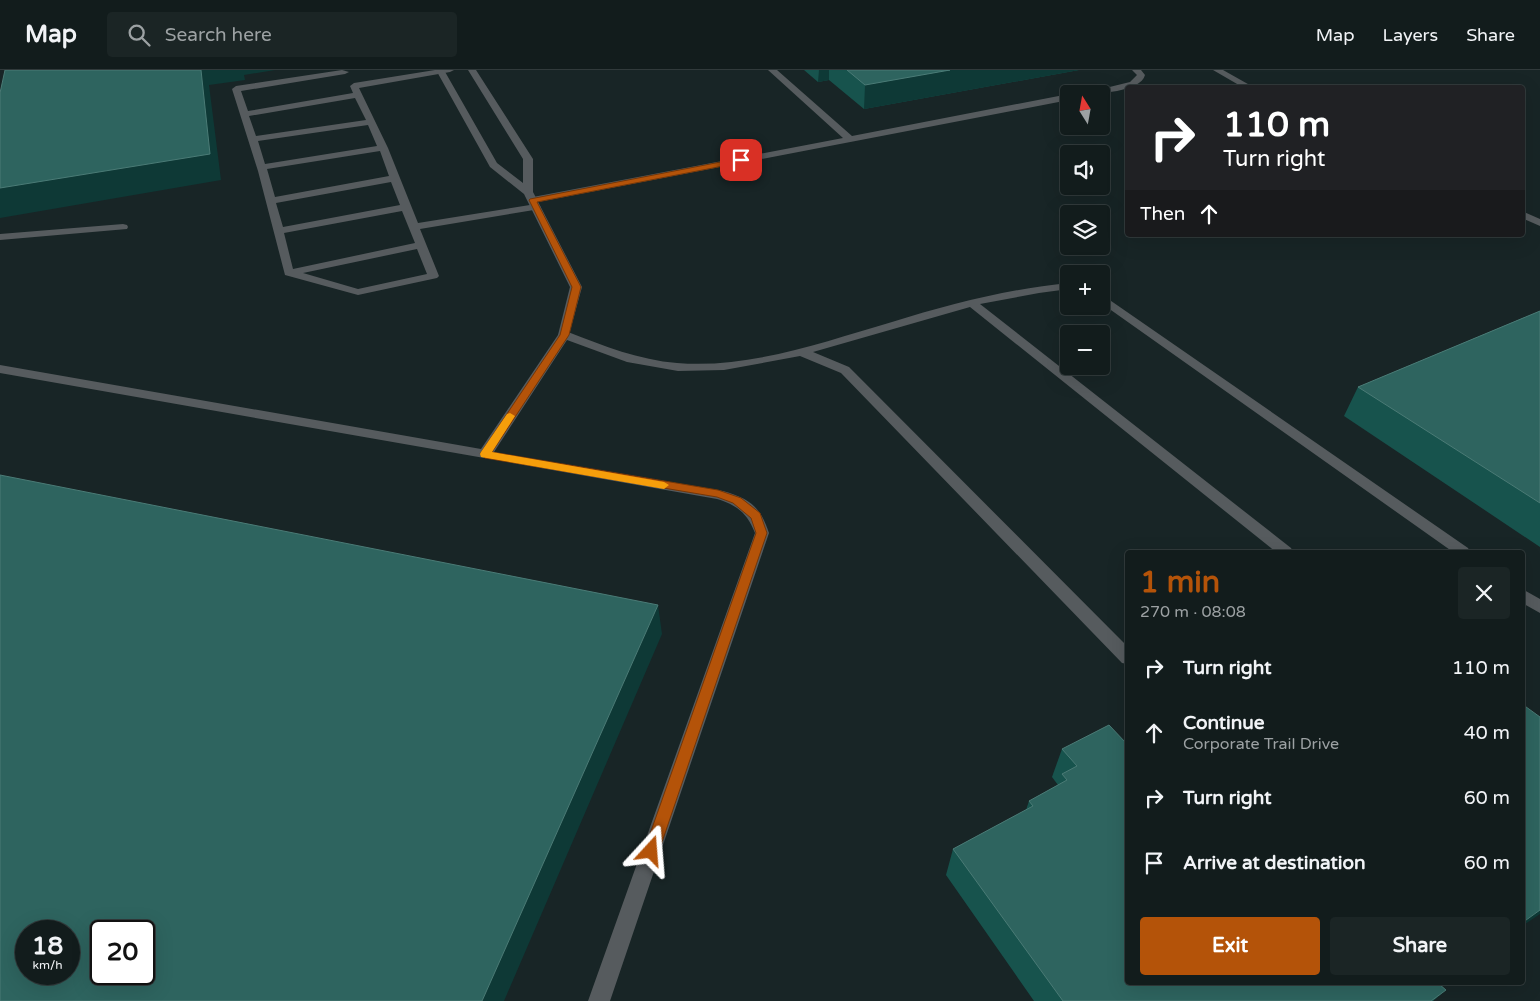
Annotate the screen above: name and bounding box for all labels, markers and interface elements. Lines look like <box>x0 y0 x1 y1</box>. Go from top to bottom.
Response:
search box <box>107 12 457 57</box>
text: Map <box>25 20 77 49</box>
icon: search <box>125 21 153 49</box>
text: Search here <box>165 24 272 46</box>
text: Map <box>1316 24 1355 46</box>
text: Layers <box>1383 24 1438 46</box>
text: Share <box>1466 24 1515 46</box>
north arrow <box>1060 85 1110 135</box>
map controls <box>1060 85 1110 375</box>
text: 110 m <box>1223 104 1330 146</box>
icon: right <box>1140 105 1205 170</box>
pin <box>720 139 762 181</box>
button: sound <box>1060 145 1110 195</box>
icon: arrive <box>727 146 755 174</box>
text: Turn right <box>1223 146 1325 172</box>
icon: ahead <box>1195 200 1223 228</box>
text: Then <box>1140 203 1185 225</box>
button: layers <box>1060 205 1110 255</box>
button: + <box>1060 265 1110 315</box>
button: − <box>1060 325 1110 375</box>
text: 1 min <box>1140 564 1220 601</box>
button: close <box>1458 567 1510 619</box>
text: 270 m · 08:08 <box>1140 602 1246 622</box>
icon: right <box>1140 654 1168 682</box>
text: Turn right <box>1183 657 1271 679</box>
text: 110 m <box>1452 657 1510 679</box>
text: Continue <box>1183 712 1265 734</box>
icon: ahead <box>1140 719 1168 747</box>
text: 40 m <box>1464 722 1510 744</box>
text: Corporate Trail Drive <box>1183 734 1339 754</box>
icon: right <box>1140 784 1168 812</box>
text: Turn right <box>1183 787 1271 809</box>
text: 60 m <box>1464 787 1510 809</box>
position arrow <box>624 824 676 876</box>
icon: arrive <box>1140 849 1168 877</box>
text: Arrive at destination <box>1183 852 1366 874</box>
text: 60 m <box>1464 852 1510 874</box>
button: Exit <box>1140 917 1320 975</box>
button: Share <box>1330 917 1510 975</box>
speed limit sign: 20 <box>90 920 155 985</box>
text: 18 <box>32 931 63 961</box>
text: km/h <box>32 958 63 972</box>

